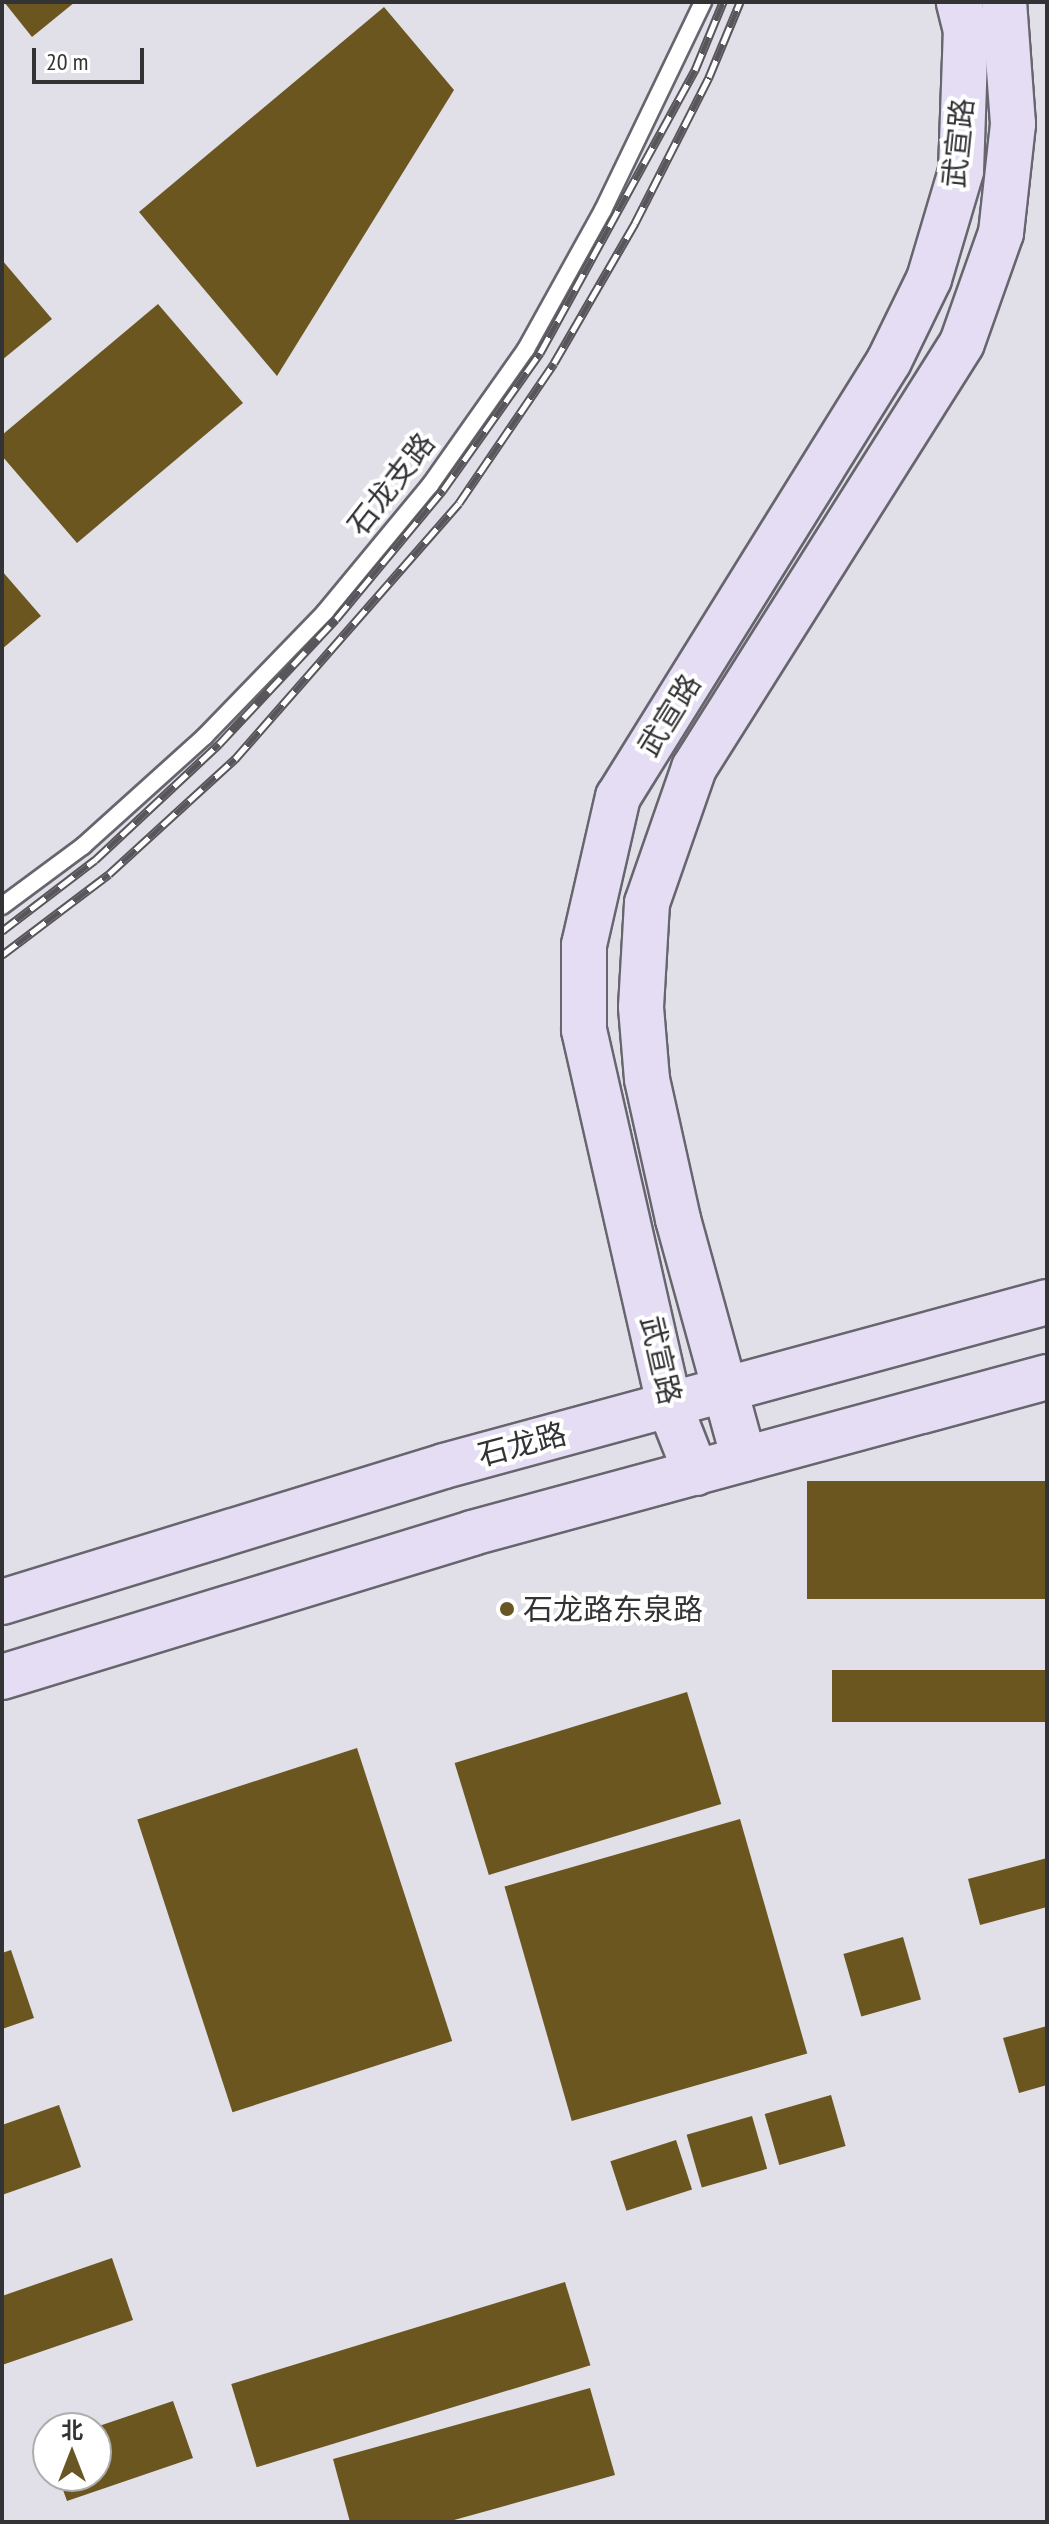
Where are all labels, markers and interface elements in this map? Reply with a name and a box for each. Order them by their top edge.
scale bar [36,32,148,82]
text: 20 m [46,46,88,77]
street label: 武宣路 [935,96,981,190]
street label: 石龙支路 [340,426,442,542]
street label: 武宣路 [630,667,708,763]
street label: 武宣路 [633,1312,689,1408]
street label: 石龙路 [474,1415,570,1473]
place label: 石龙路东泉路 [523,1591,703,1627]
marker: 石龙路东泉路 [498,1600,516,1618]
north arrow [32,2412,112,2492]
text: 北 [61,2416,83,2444]

